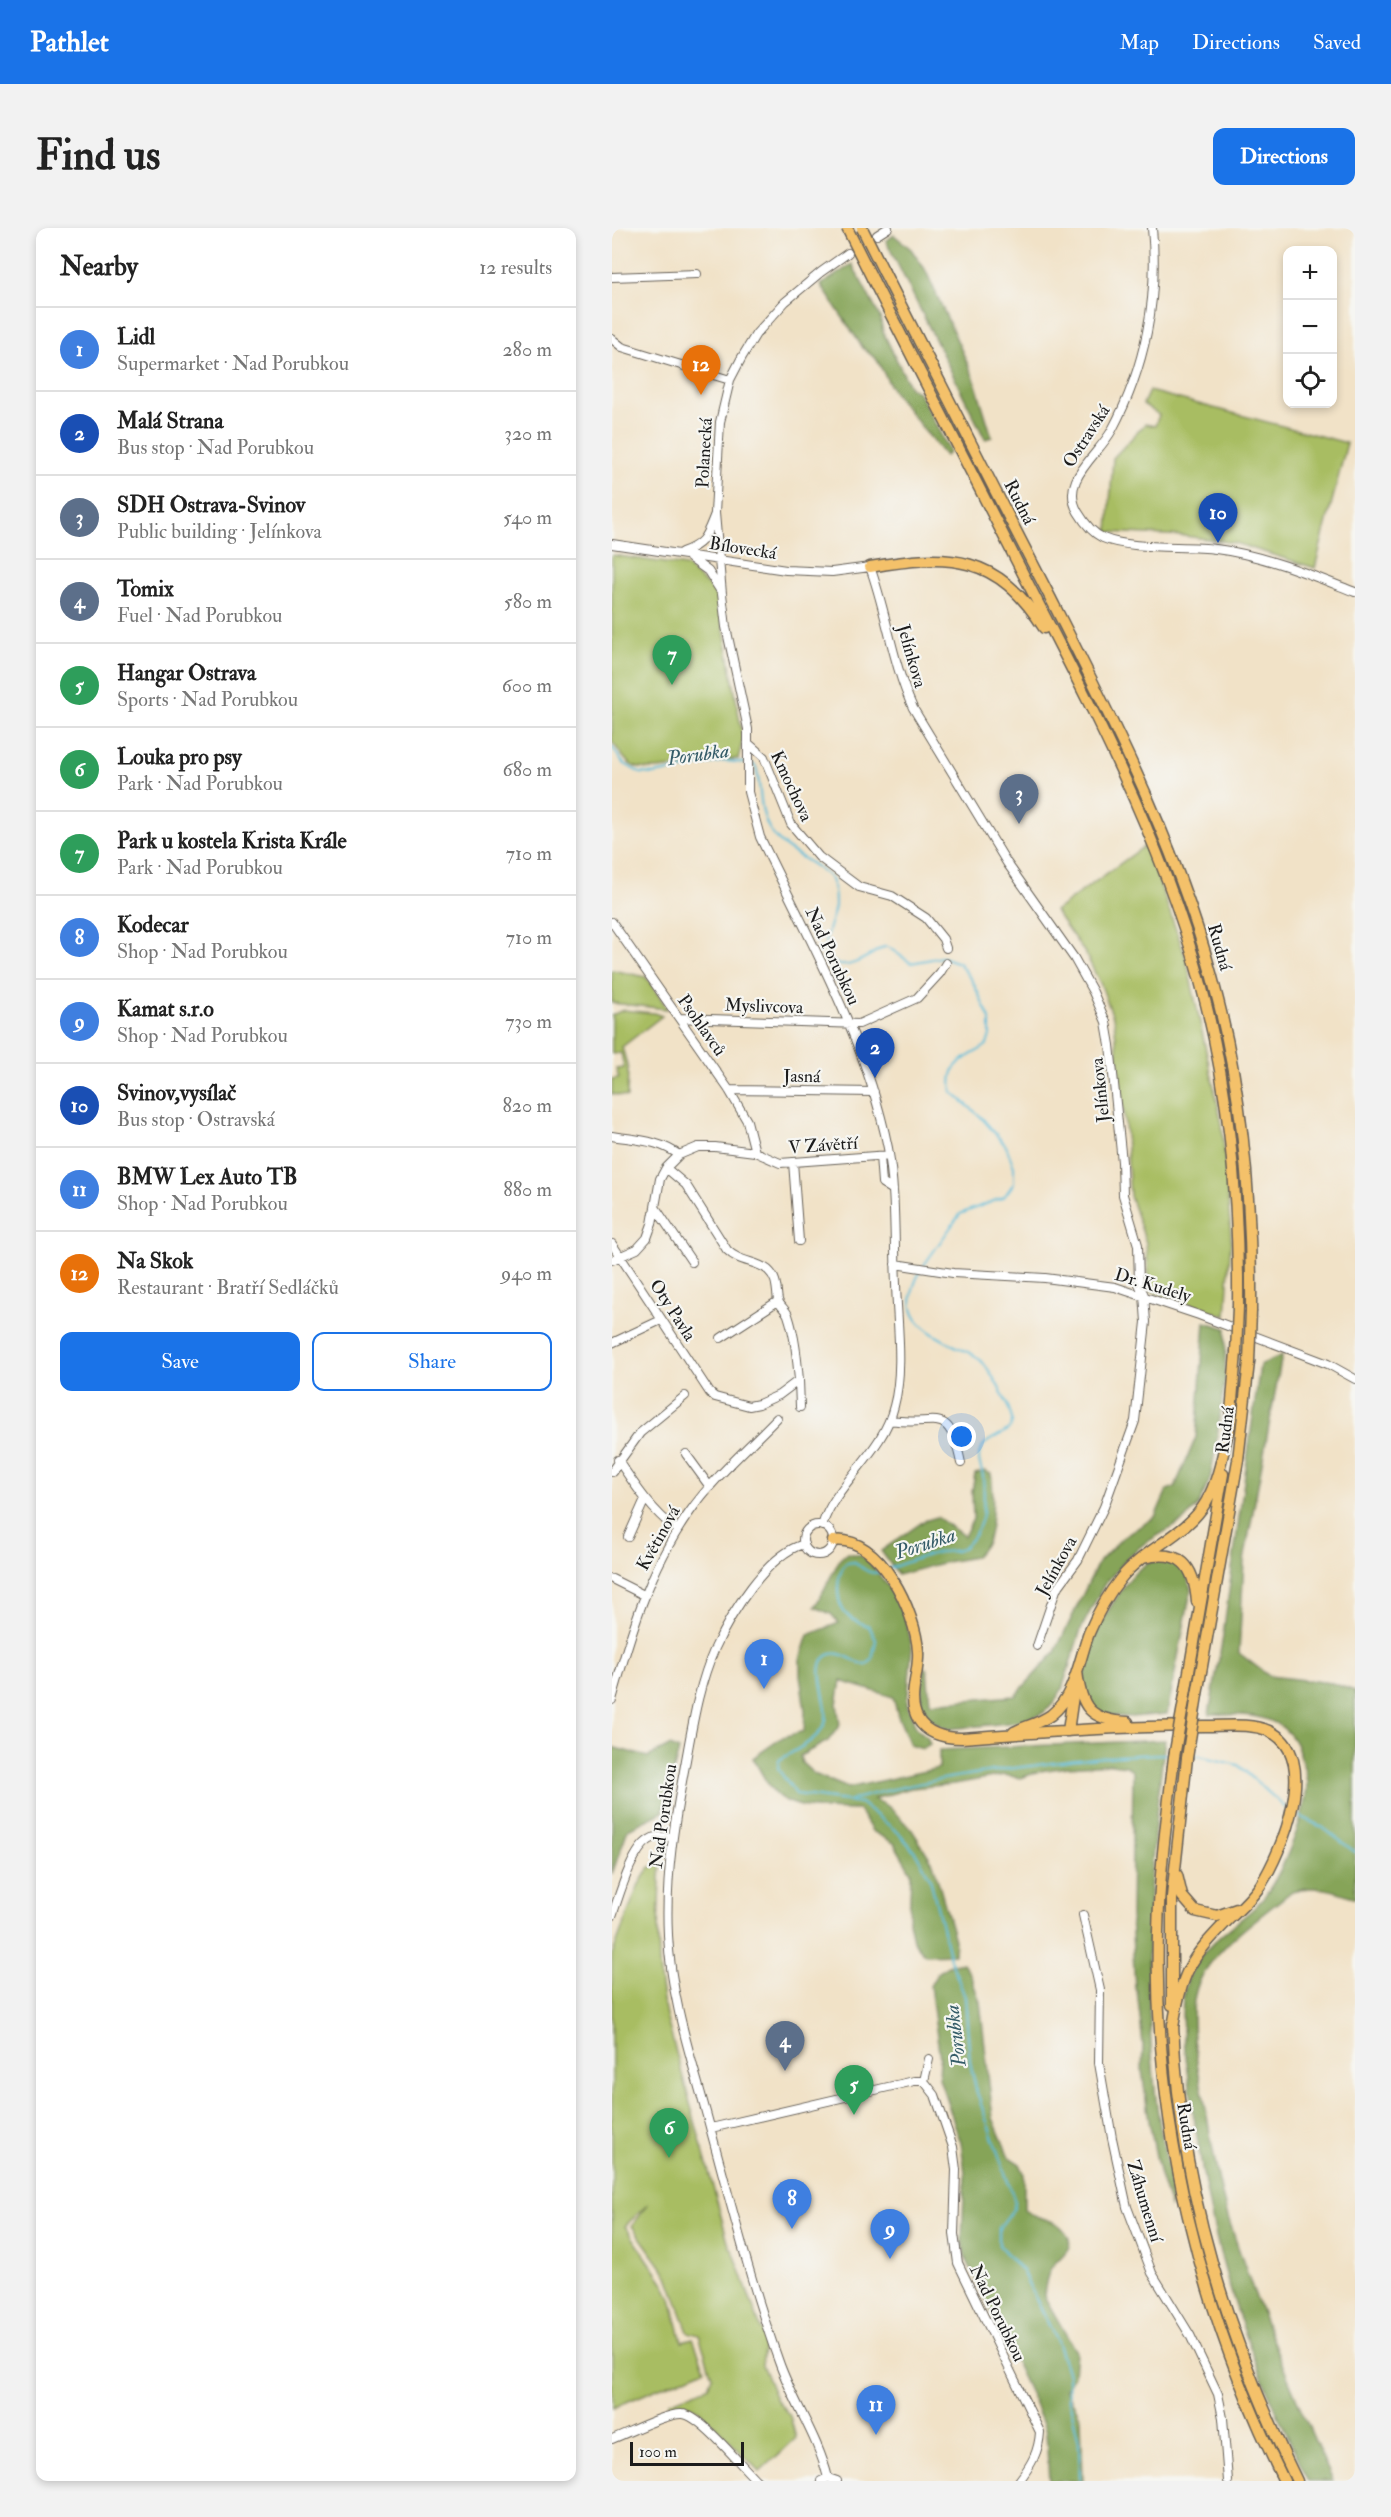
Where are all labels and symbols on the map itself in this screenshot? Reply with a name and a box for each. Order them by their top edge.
pin: 12 [682,346,721,395]
street label: Ostravská [1058,400,1116,472]
street label: Polanecká [691,417,718,489]
street label: Rudná [999,476,1041,529]
pin: 10 [1198,494,1238,543]
street label: Bílovecká [708,532,779,565]
street label: Jelínkova [891,621,932,691]
pin: 7 [652,636,692,685]
water label: Porubka [664,738,731,771]
street label: Kmochova [765,747,818,826]
pin: 3 [1000,774,1038,824]
street label: Nad Porubkou [800,904,865,1009]
street label: Rudná [1202,921,1237,974]
street label: Psohlavců [672,990,731,1061]
street label: Myslivcova [724,994,804,1019]
pin: 2 [856,1028,894,1078]
street label: Jelínkova [1086,1056,1115,1125]
street label: Jasná [782,1065,821,1088]
street label: V Závětří [788,1132,860,1159]
street label: Dr. Kudely [1112,1263,1195,1308]
street label: Oty Pavla [644,1275,701,1346]
street label: Rudná [1211,1404,1240,1455]
your location [947,1422,976,1451]
street label: Květinová [631,1501,686,1575]
water label: Porubka [891,1522,959,1565]
street label: Jelínkova [1030,1532,1083,1601]
pin: 1 [744,1640,784,1689]
street label: Nad Porubkou [645,1762,682,1870]
water label: Porubka [939,2003,972,2069]
pin: 4 [766,2022,804,2071]
pin: 5 [834,2066,874,2115]
street label: Rudná [1171,2101,1202,2152]
pin: 6 [650,2108,688,2158]
street label: Záhumenní [1121,2157,1168,2246]
pin: 8 [772,2180,812,2229]
pin: 9 [870,2210,910,2259]
street label: Nad Porubkou [964,2261,1031,2366]
pin: 11 [856,2386,896,2435]
scale bar [630,2439,744,2466]

